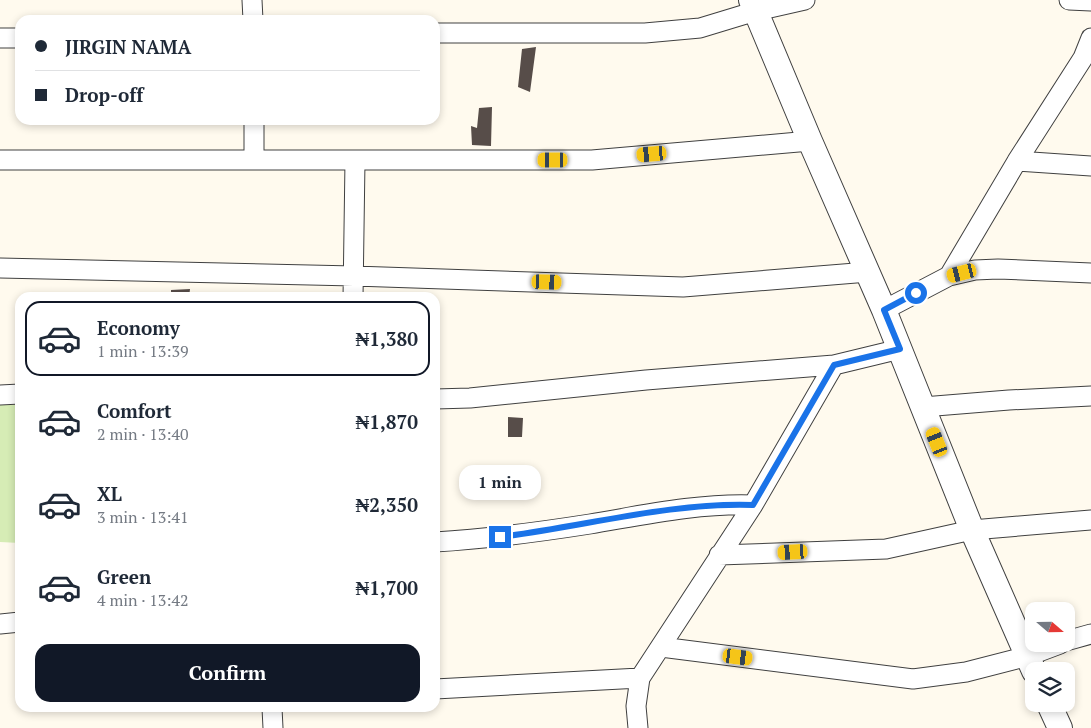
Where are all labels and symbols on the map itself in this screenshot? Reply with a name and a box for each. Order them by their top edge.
car [636,145,667,163]
car [538,153,568,168]
car [945,262,978,284]
car [531,274,562,290]
route start [905,282,927,304]
car [924,425,949,459]
callout: 1 min [459,464,541,500]
route end [489,526,511,548]
car [777,544,808,560]
north arrow [1025,602,1075,652]
car [722,648,753,666]

